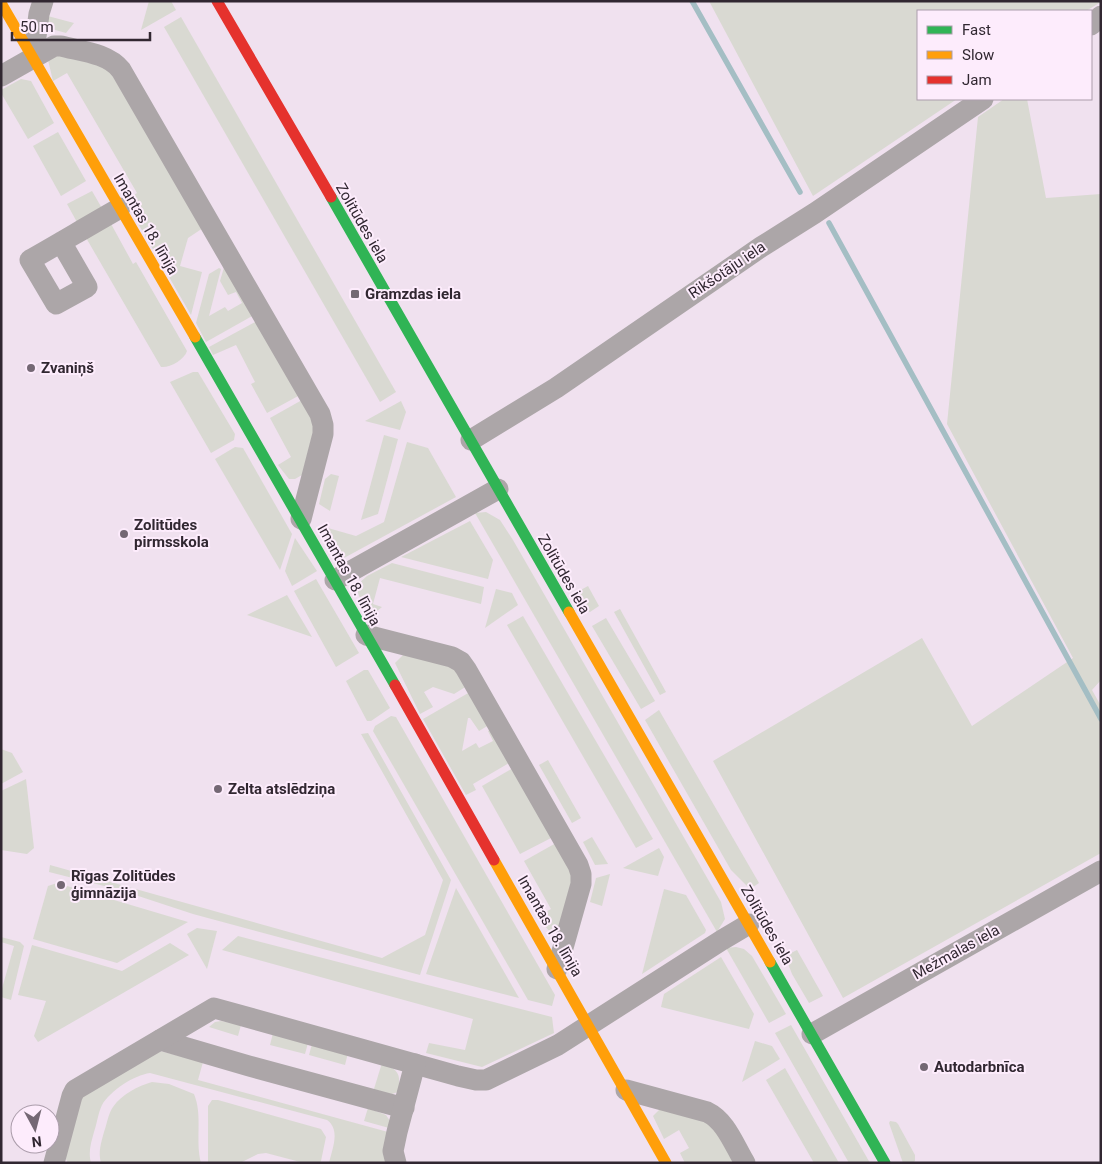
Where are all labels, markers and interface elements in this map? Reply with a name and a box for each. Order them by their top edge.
scale bar [12,10,150,42]
legend [917,10,1092,100]
text: 50 m [20,18,54,36]
text: Fast [962,21,991,39]
text: Slow [962,46,994,64]
text: Jam [962,71,992,89]
street label: Imantas 18. līnija [110,170,182,278]
street label: Zolitūdes iela [332,180,392,266]
street label: Rikšotāju iela [685,238,769,302]
place label: Gramzdas iela [365,285,461,303]
marker: Gramzdas iela [349,288,361,300]
place label: Zvaniņš [41,359,94,377]
marker: Zvaniņš [25,362,37,374]
place label: Zolitūdes pirmsskola [134,516,209,551]
street label: Imantas 18. līnija [314,521,384,629]
marker: Zolitūdes pirmsskola [118,528,130,540]
street label: Zolitūdes iela [534,531,594,617]
place label: Zelta atslēdziņa [228,780,335,798]
marker: Zelta atslēdziņa [212,783,224,795]
place label: Rīgas Zolitūdes ģimnāzija [71,867,176,902]
street label: Imantas 18. līnija [514,872,586,980]
marker: Rīgas Zolitūdes ģimnāzija [55,879,67,891]
street label: Zolitūdes iela [737,882,797,968]
street label: Mežmalas iela [909,921,1003,983]
place label: Autodarbnīca [934,1058,1025,1076]
marker: Autodarbnīca [918,1061,930,1073]
north arrow [10,1104,60,1154]
text: N [31,1133,42,1150]

